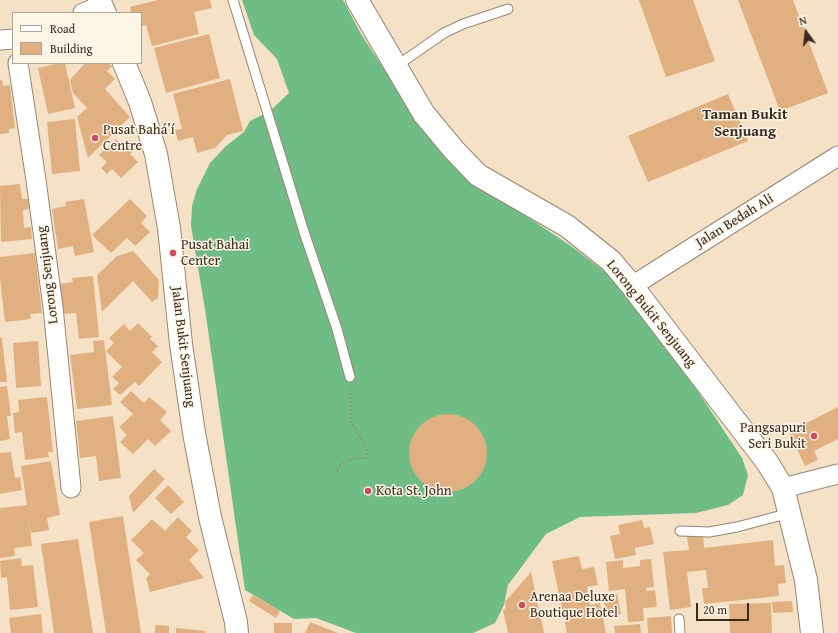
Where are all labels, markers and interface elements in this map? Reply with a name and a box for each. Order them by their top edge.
legend [12,12,142,64]
north arrow [786,12,826,52]
text: N [797,12,809,29]
text: Road [50,20,75,37]
text: Building [50,40,93,57]
district label: Taman Bukit Senjuang [702,106,788,141]
place label: Pusat Bahá’í Centre [103,122,175,154]
marker: Pusat Bahá’í Centre [90,133,100,143]
street label: Jalan Bedah Ali [693,190,777,252]
street label: Lorong Senjuang [34,225,62,325]
place label: Pusat Bahai Center [181,237,249,270]
marker: Pusat Bahai Center [168,248,178,258]
street label: Lorong Bukit Senjuang [603,257,699,371]
street label: Jalan Bukit Senjuang [167,286,199,408]
place label: Pangsapuri Seri Bukit [740,420,806,452]
marker: Pangsapuri Seri Bukit [809,431,819,441]
place label: Kota St. John [376,483,452,499]
marker: Kota St. John [363,486,373,496]
place label: Arenaa Deluxe Boutique Hotel [530,589,618,622]
scale bar [698,595,751,621]
marker: Arenaa Deluxe Boutique Hotel [517,600,527,610]
text: 20 m [703,601,727,618]

